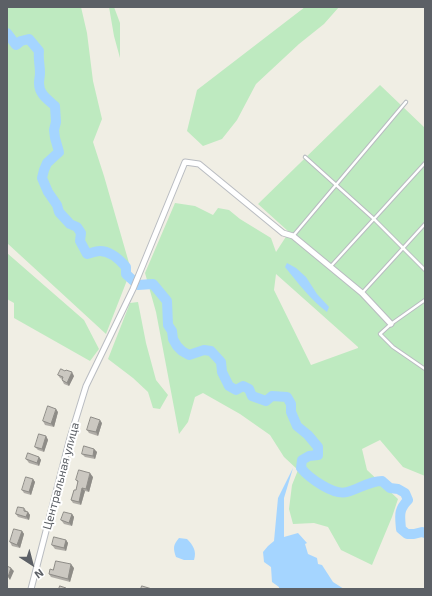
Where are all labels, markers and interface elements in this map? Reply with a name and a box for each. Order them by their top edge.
street label: Центральная улица [40,421,82,531]
north arrow [12,544,52,584]
text: N [32,567,46,582]

